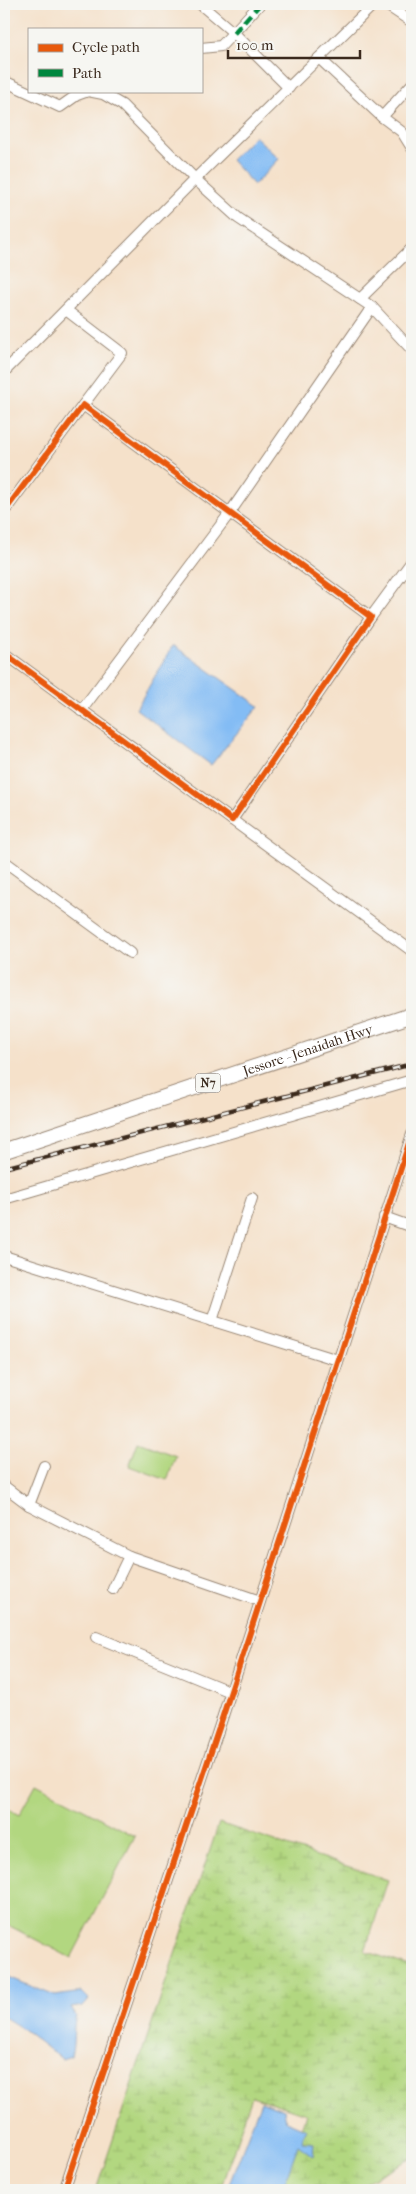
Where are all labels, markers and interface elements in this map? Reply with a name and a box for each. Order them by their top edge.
legend [28,28,202,92]
scale bar [228,28,361,60]
text: 100 m [236,36,274,54]
text: Cycle path [72,38,140,56]
text: Path [72,64,102,82]
street label: Jessore - Jenaidah Hwy [239,1020,375,1080]
road number: N7 [196,1074,220,1092]

